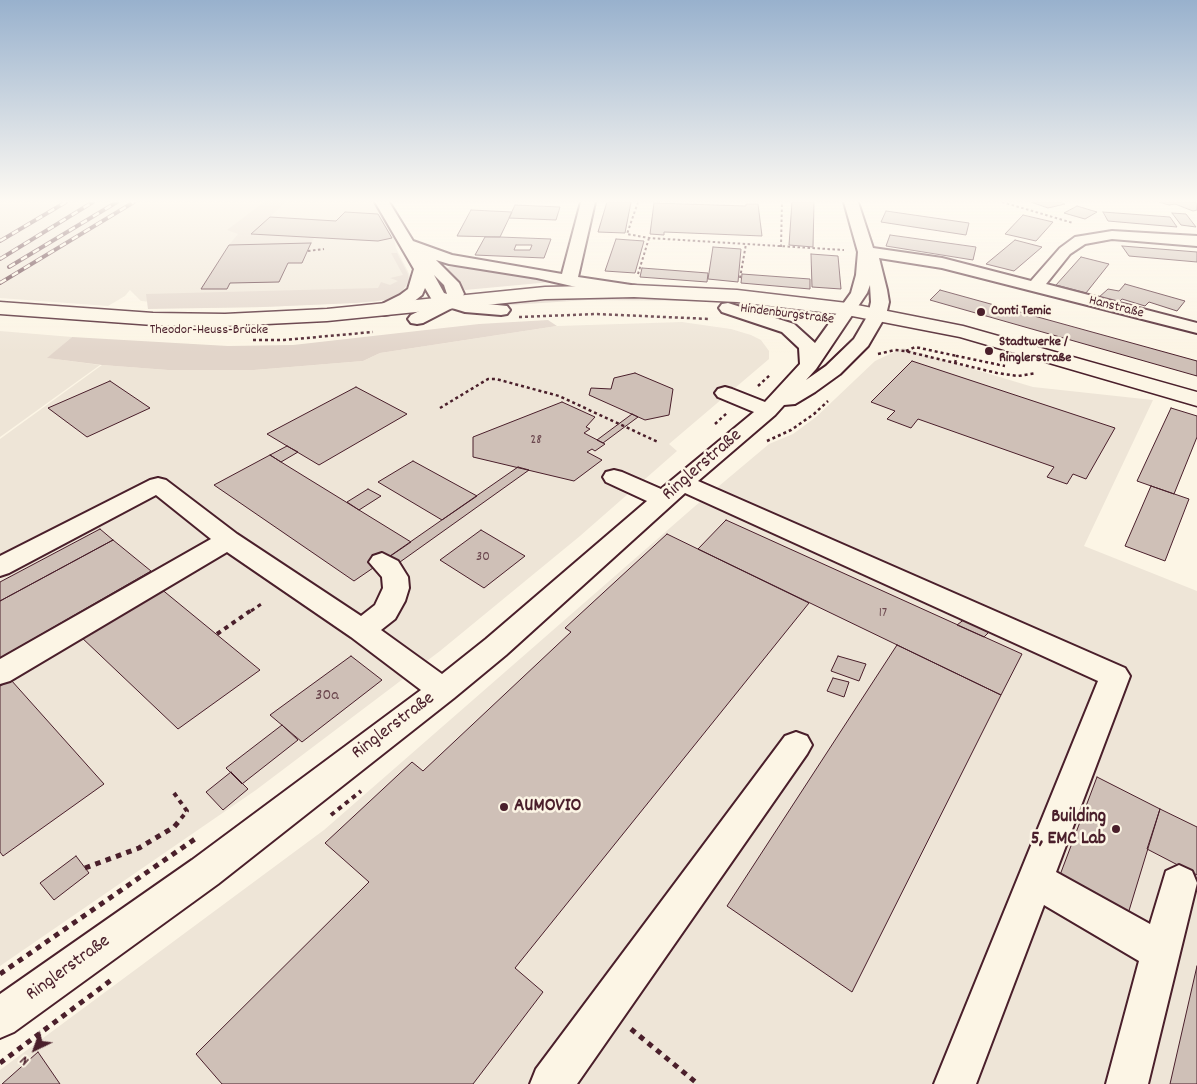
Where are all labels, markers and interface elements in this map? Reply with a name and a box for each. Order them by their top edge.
street label: Hanstraße [1087,293,1145,323]
street label: Hindenburgstraße [739,301,835,329]
place label: Conti Temic [991,304,1051,320]
marker: Conti Temic [975,306,987,318]
street label: Theodor-Heuss-Brücke [150,323,268,339]
place label: Stadtwerke / Ringlerstraße [999,335,1071,368]
marker: Stadtwerke / Ringlerstraße [983,345,995,357]
street label: Ringlerstraße [658,425,748,507]
house number: 28 [530,433,542,449]
house number: 30 [476,550,490,566]
house number: 17 [879,606,887,622]
house number: 30a [315,687,339,707]
street label: Ringlerstraße [348,688,440,766]
place label: AUMOVIO [514,796,582,818]
marker: AUMOVIO [498,801,510,813]
place label: Building 5, EMC Lab [1031,807,1106,851]
marker: Building 5, EMC Lab [1110,823,1122,835]
street label: Ringlerstraße [23,931,115,1007]
north arrow [10,1024,60,1074]
text: N [16,1050,34,1070]

